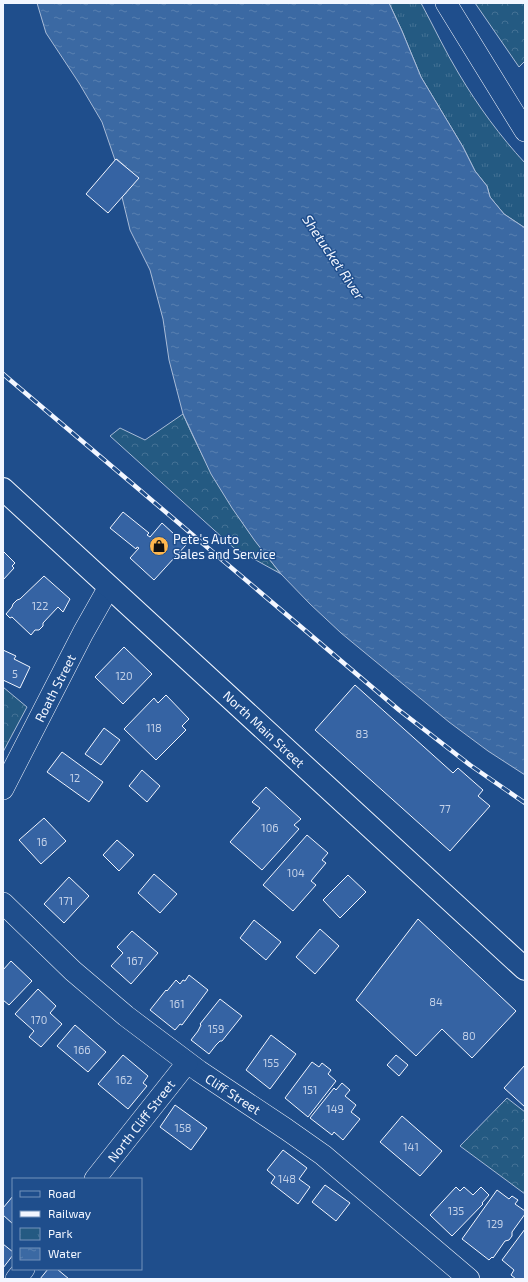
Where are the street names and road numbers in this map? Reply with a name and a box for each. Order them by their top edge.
street label: Roath Street [31,651,79,725]
street label: North Main Street [220,687,308,771]
street label: Cliff Street [202,1070,264,1118]
street label: North Cliff Street [104,1077,178,1165]

